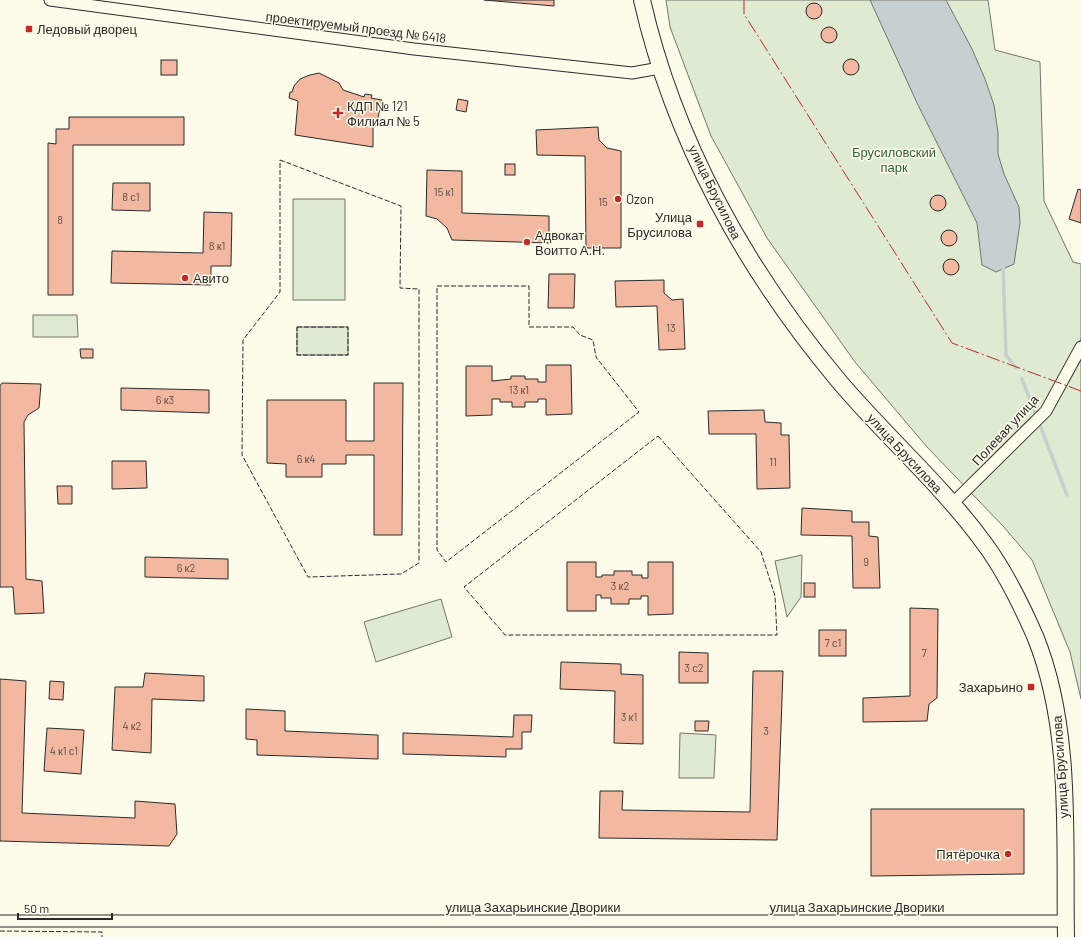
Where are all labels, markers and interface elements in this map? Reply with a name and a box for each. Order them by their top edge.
street label: проектируемый проезд № 6418 [265,8,447,46]
place label: Ледовый дворец [37,21,137,37]
marker: Ледовый дворец [24,24,34,34]
place label: КДП № 121 Филиал № 5 [347,98,420,129]
marker: КДП № 121 Филиал № 5 [332,107,344,119]
street label: улица Брусилова [685,142,745,242]
park label: Брусиловский парк [852,144,936,175]
house number: 15 к1 [434,185,454,198]
house number: 8 с1 [122,190,140,203]
place label: Ozon [626,191,654,207]
marker: Ozon [613,194,623,204]
house number: 15 [598,195,608,208]
place label: Улица Брусилова [627,209,693,240]
house number: 8 [57,213,63,226]
marker: Улица Брусилова [695,219,705,229]
place label: Адвокат Воитто А.Н. [535,227,605,258]
marker: Адвокат Воитто А.Н. [522,237,532,247]
house number: 8 к1 [209,239,225,252]
place label: Авито [193,270,229,286]
marker: Авито [180,273,190,283]
house number: 13 [666,321,676,334]
house number: 13 к1 [509,383,529,396]
street label: Полевая улица [968,391,1042,469]
house number: 6 к3 [156,393,174,406]
street label: улица Брусилова [864,410,947,497]
house number: 6 к4 [297,452,315,465]
house number: 11 [769,455,777,468]
house number: 9 [863,555,869,568]
house number: 6 к2 [177,561,195,574]
house number: 3 к2 [611,579,629,592]
house number: 7 с1 [825,636,841,649]
house number: 7 [921,646,927,659]
house number: 3 с2 [684,661,704,674]
place label: Захарьино [959,679,1023,695]
marker: Захарьино [1026,682,1036,692]
house number: 3 к1 [621,710,637,723]
street label: улица Брусилова [1048,714,1072,819]
house number: 4 к2 [123,719,142,732]
house number: 3 [763,724,769,737]
house number: 4 к1 с1 [50,744,78,757]
place label: Пятёрочка [936,846,1001,862]
marker: Пятёрочка [1003,849,1013,859]
scale bar [18,895,112,921]
street label: улица Захарьинские Дворики [446,899,620,915]
street label: улица Захарьинские Дворики [770,899,944,915]
text: 50 m [24,901,49,915]

